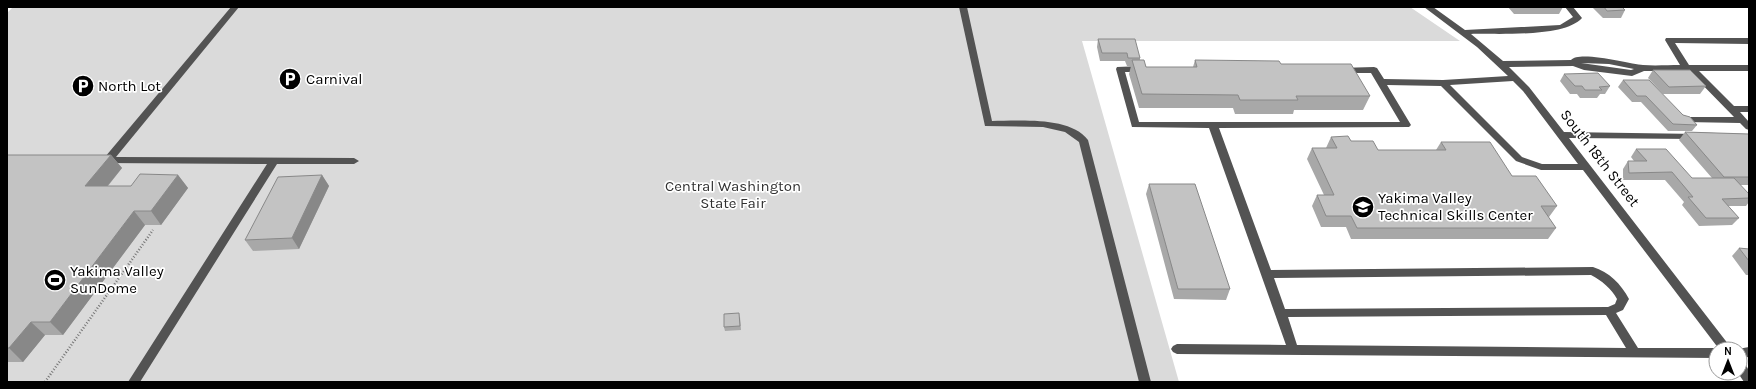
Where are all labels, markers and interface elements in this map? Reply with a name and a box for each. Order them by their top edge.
parking icon: Carnival [277,66,303,92]
place label: Carnival [306,70,362,88]
parking icon: North Lot [70,73,96,99]
place label: North Lot [98,77,161,95]
street label: South 18th Street [1557,106,1644,210]
park label: Central Washington State Fair [665,177,801,212]
place label: Yakima Valley Technical Skills Center [1378,189,1533,224]
school or university icon: Yakima Valley Technical Skills Center [1350,194,1376,220]
place label: Yakima Valley SunDome [70,262,164,297]
sports icon: Yakima Valley SunDome [42,267,68,293]
north arrow [1708,341,1748,381]
text: N [1724,345,1732,358]

